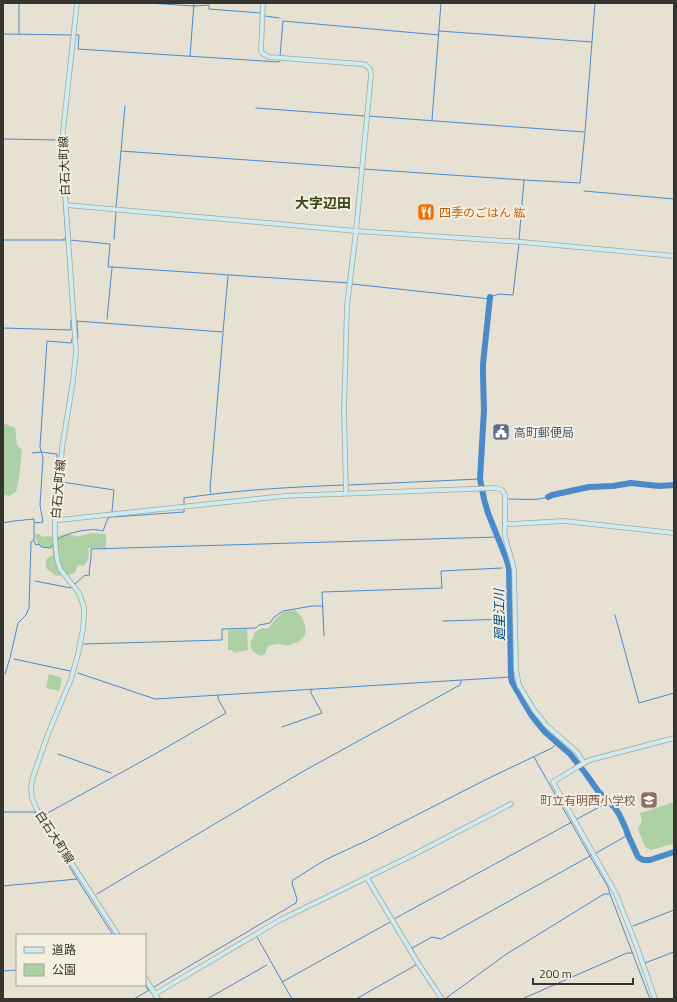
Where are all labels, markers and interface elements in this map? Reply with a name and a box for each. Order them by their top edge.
street label: 白石大町線 [53,136,75,196]
district label: 大字辺田 [295,192,351,213]
restaurant icon: 四季のごはん 紘 [416,202,436,222]
place label: 四季のごはん 紘 [439,203,526,222]
public building icon: 高町郵便局 [491,422,511,442]
place label: 高町郵便局 [514,423,574,442]
street label: 白石大町線 [46,458,70,520]
water label: 廻里江川 [489,587,509,641]
school or university icon: 町立有明西小学校 [639,790,659,810]
place label: 町立有明西小学校 [540,791,636,810]
street label: 白石大町線 [31,807,79,867]
legend [16,934,146,986]
text: 道路 [52,940,76,959]
text: 公園 [52,960,76,979]
scale bar [533,960,633,986]
text: 200 m [539,964,572,983]

